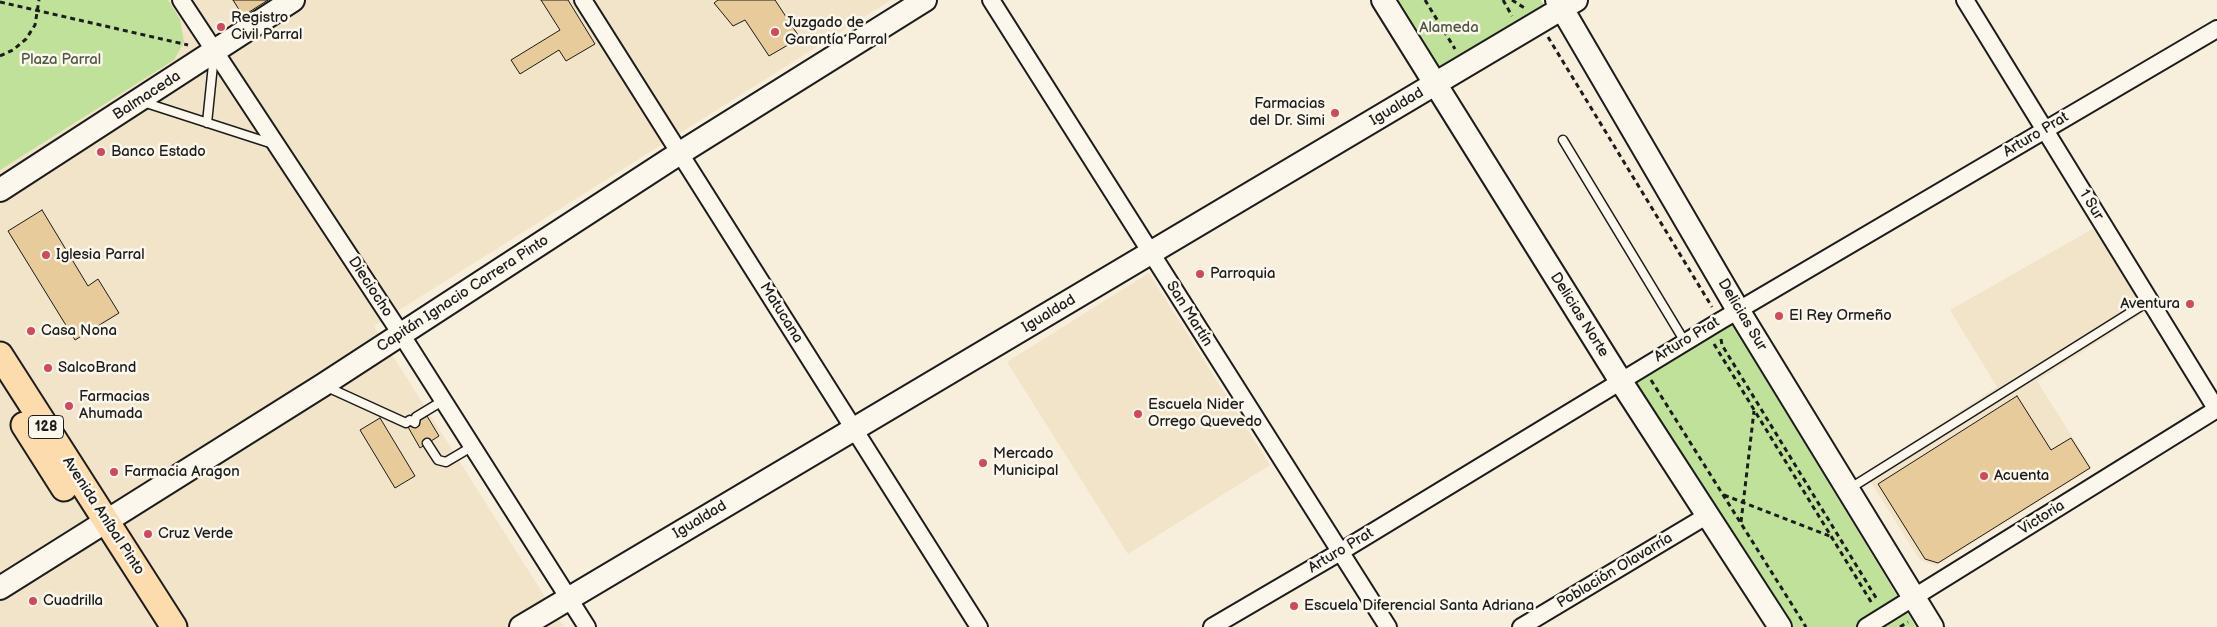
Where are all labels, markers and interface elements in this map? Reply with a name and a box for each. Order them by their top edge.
place label: Registro Civil Parral [231,9,302,44]
place label: Juzgado de Garantía Parral [785,14,887,49]
park label: Alameda [1419,19,1479,37]
marker: Registro Civil Parral [215,21,227,33]
marker: Juzgado de Garantía Parral [769,26,781,38]
park label: Plaza Parral [21,51,101,69]
street label: Balmaceda [110,67,184,125]
street label: Igualdad [1367,84,1427,130]
place label: Farmacias del Dr. Simi [1249,95,1325,130]
marker: Farmacias del Dr. Simi [1329,107,1341,119]
street label: Arturo Prat [2000,108,2072,162]
place label: Banco Estado [111,143,206,161]
marker: Banco Estado [95,146,107,158]
street label: 1 Sur [2075,186,2107,224]
street label: Capitán Ignacio Carrera Pinto [374,232,552,356]
place label: Iglesia Parral [56,246,145,264]
marker: Iglesia Parral [40,249,52,261]
street label: Dieciocho [344,254,396,320]
place label: Parroquia [1210,265,1275,283]
marker: Parroquia [1194,268,1206,280]
street label: Delicias Norte [1546,269,1612,361]
street label: Delicias Sur [1713,276,1771,354]
street label: San Martín [1162,278,1216,350]
street label: Matucana [755,280,807,346]
street label: Igualdad [1019,291,1079,337]
place label: Aventura [2120,295,2180,313]
marker: Aventura [2184,298,2196,310]
place label: El Rey Ormeño [1789,307,1892,325]
marker: El Rey Ormeño [1773,310,1785,322]
street label: Arturo Prat [1651,313,1723,367]
place label: Casa Nona [41,322,117,340]
marker: Casa Nona [25,325,37,337]
place label: SalcoBrand [58,359,136,377]
marker: SalcoBrand [42,362,54,374]
place label: Farmacias Ahumada [79,388,150,423]
place label: Escuela Nider Orrego Quevedo [1148,396,1262,431]
marker: Farmacias Ahumada [63,400,75,412]
marker: Escuela Nider Orrego Quevedo [1132,408,1144,420]
road number: 128 [28,416,64,438]
place label: Mercado Municipal [993,445,1058,480]
street label: Avenida Aníbal Pinto [58,453,148,579]
marker: Mercado Municipal [977,457,989,469]
place label: Farmacia Aragon [124,463,240,481]
marker: Farmacia Aragon [108,466,120,478]
place label: Acuenta [1994,467,2049,485]
marker: Acuenta [1978,470,1990,482]
street label: Igualdad [670,497,730,543]
street label: Victoria [2016,497,2068,539]
street label: Arturo Prat [1305,524,1377,578]
place label: Cruz Verde [158,525,233,543]
marker: Cruz Verde [142,528,154,540]
street label: Población Olavarría [1554,529,1676,613]
place label: Cuadrilla [43,592,103,610]
marker: Cuadrilla [27,595,39,607]
place label: Escuela Diferencial Santa Adriana [1304,597,1534,615]
marker: Escuela Diferencial Santa Adriana [1288,600,1300,612]

